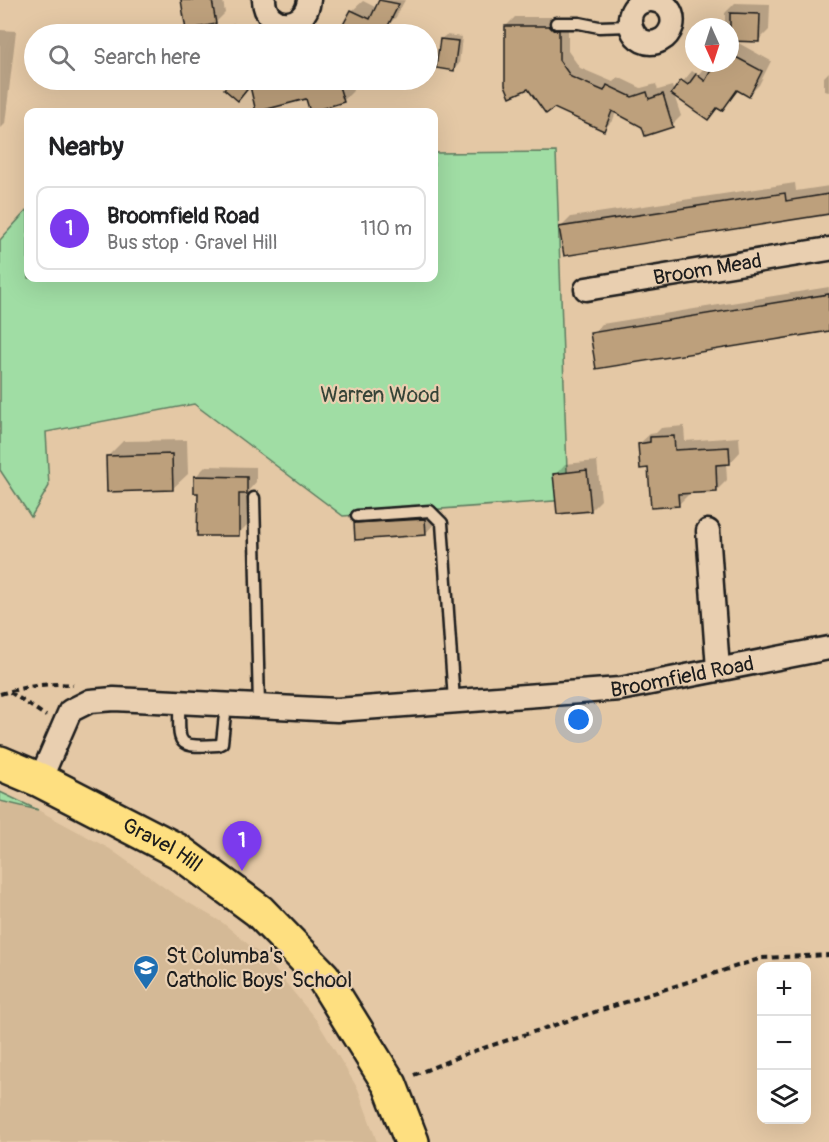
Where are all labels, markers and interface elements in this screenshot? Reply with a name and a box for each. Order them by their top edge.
north arrow [685,18,739,72]
search box [24,24,438,90]
icon: search [45,41,78,74]
text: Search here [93,43,200,71]
text: Nearby [48,131,124,163]
text: Broomfield Road [107,202,259,230]
text: 1 [66,216,73,241]
text: 110 m [361,216,412,241]
text: Bus stop · Gravel Hill [107,230,278,255]
street label: Broom Mead [651,247,764,292]
park label: Warren Wood [320,382,440,409]
street label: Broomfield Road [610,650,756,704]
your location [564,705,593,734]
street label: Gravel Hill [118,812,208,878]
pin: 1 [222,822,262,871]
place label: St Columba's Catholic Boys' School [166,943,352,994]
school or university icon: St Columba's Catholic Boys' School [131,953,161,991]
map controls [757,962,811,1124]
button: + [757,962,811,1016]
button: − [757,1016,811,1070]
button: layers [757,1070,811,1124]

